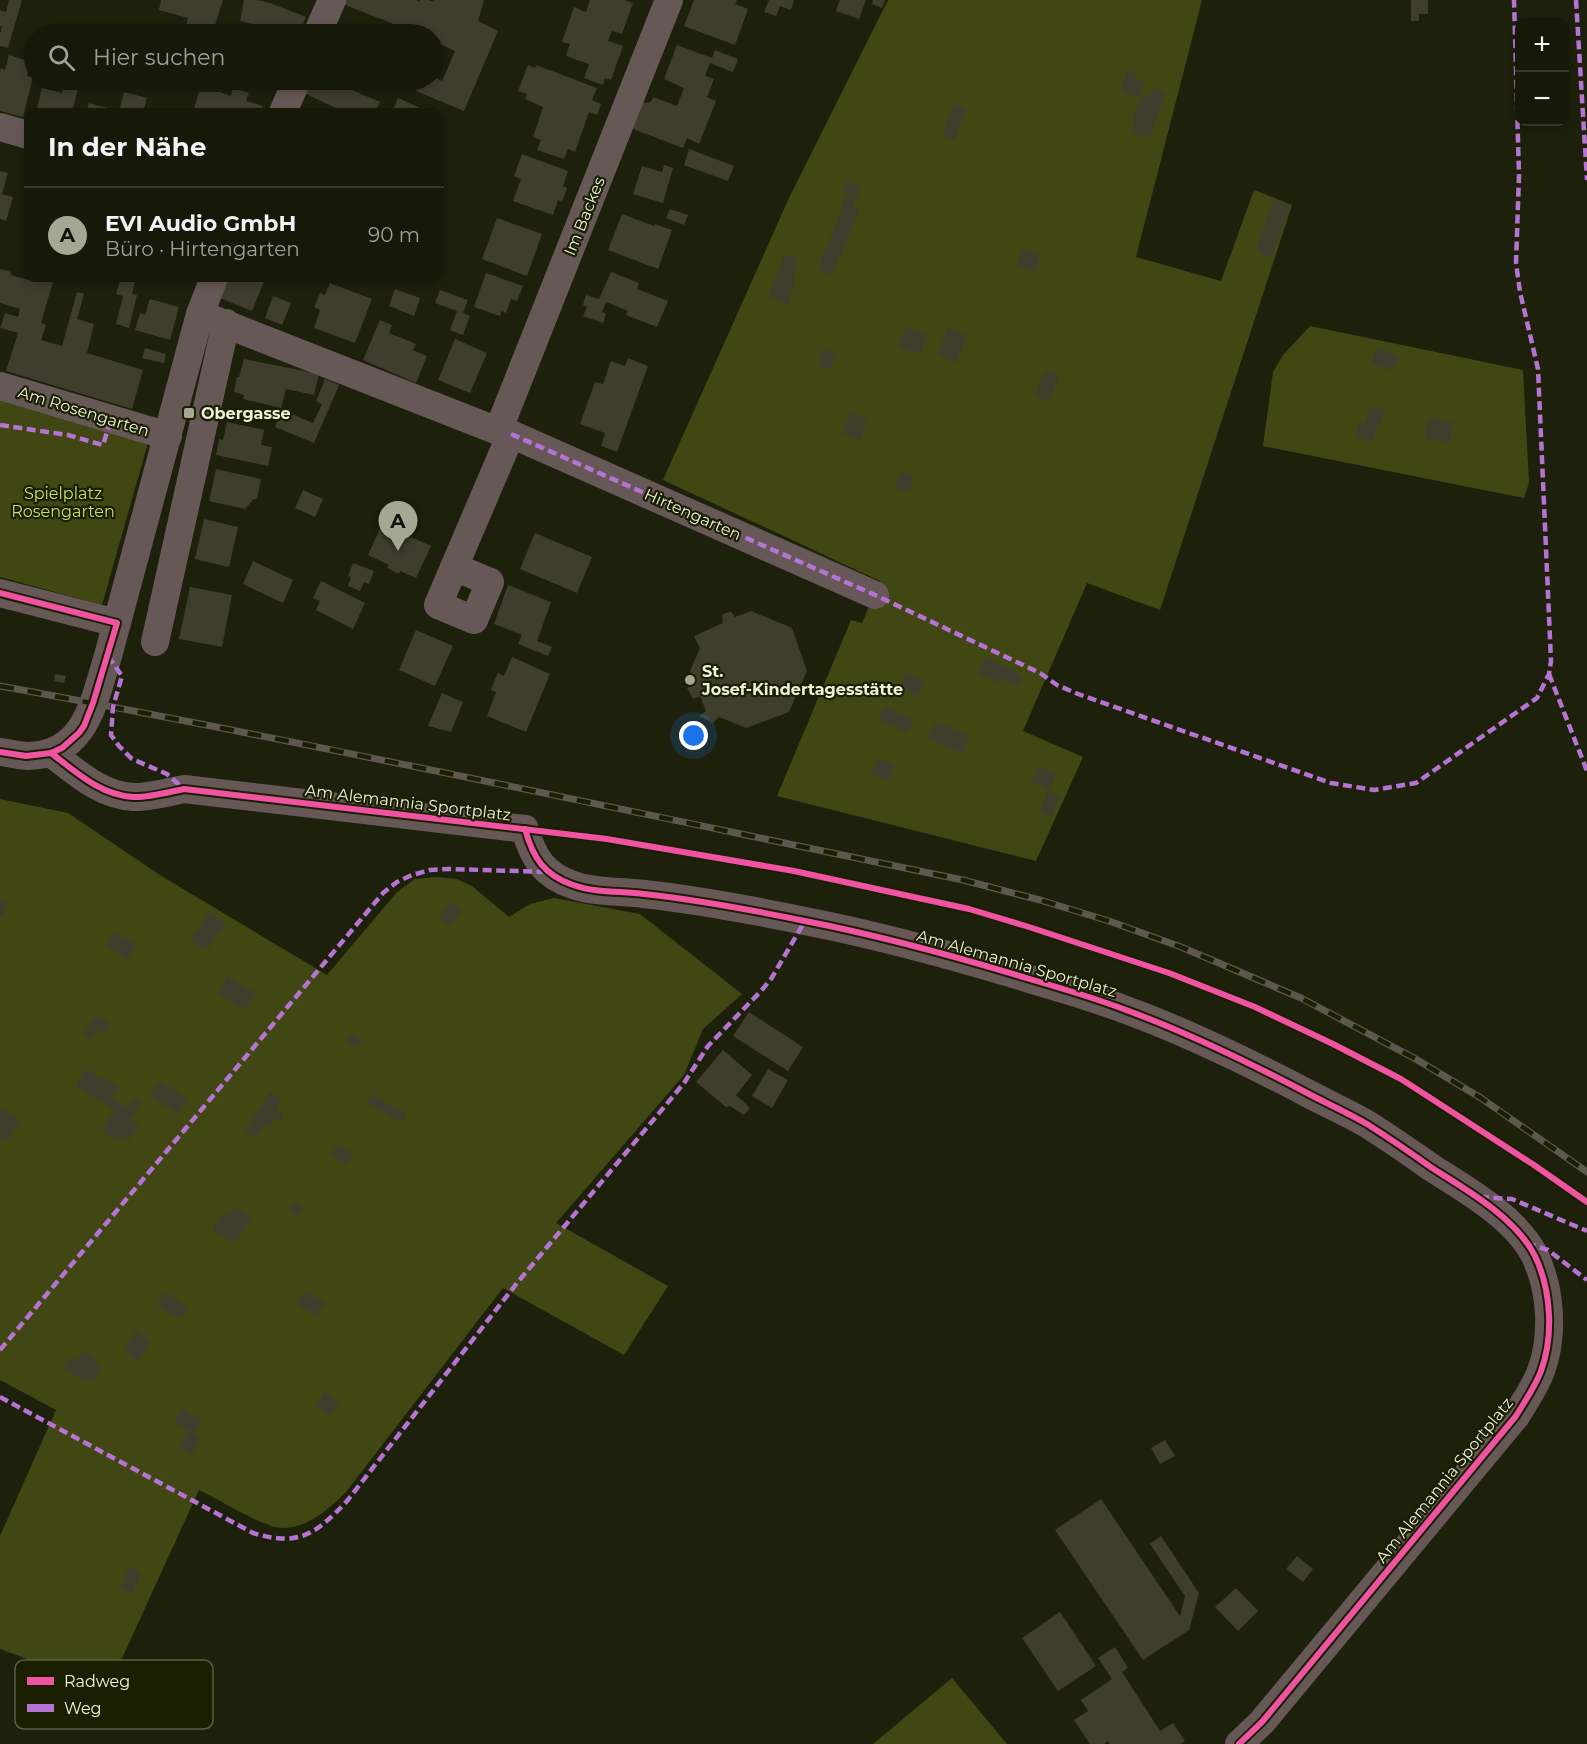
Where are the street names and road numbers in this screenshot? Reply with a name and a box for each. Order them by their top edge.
street label: Im Backes [560,174,609,258]
street label: Am Rosengarten [16,382,152,440]
street label: Hirtengarten [641,485,744,544]
street label: Am Alemannia Sportplatz [304,780,512,825]
street label: Am Alemannia Sportplatz [915,926,1119,1001]
street label: Am Alemannia Sportplatz [1372,1394,1517,1567]

